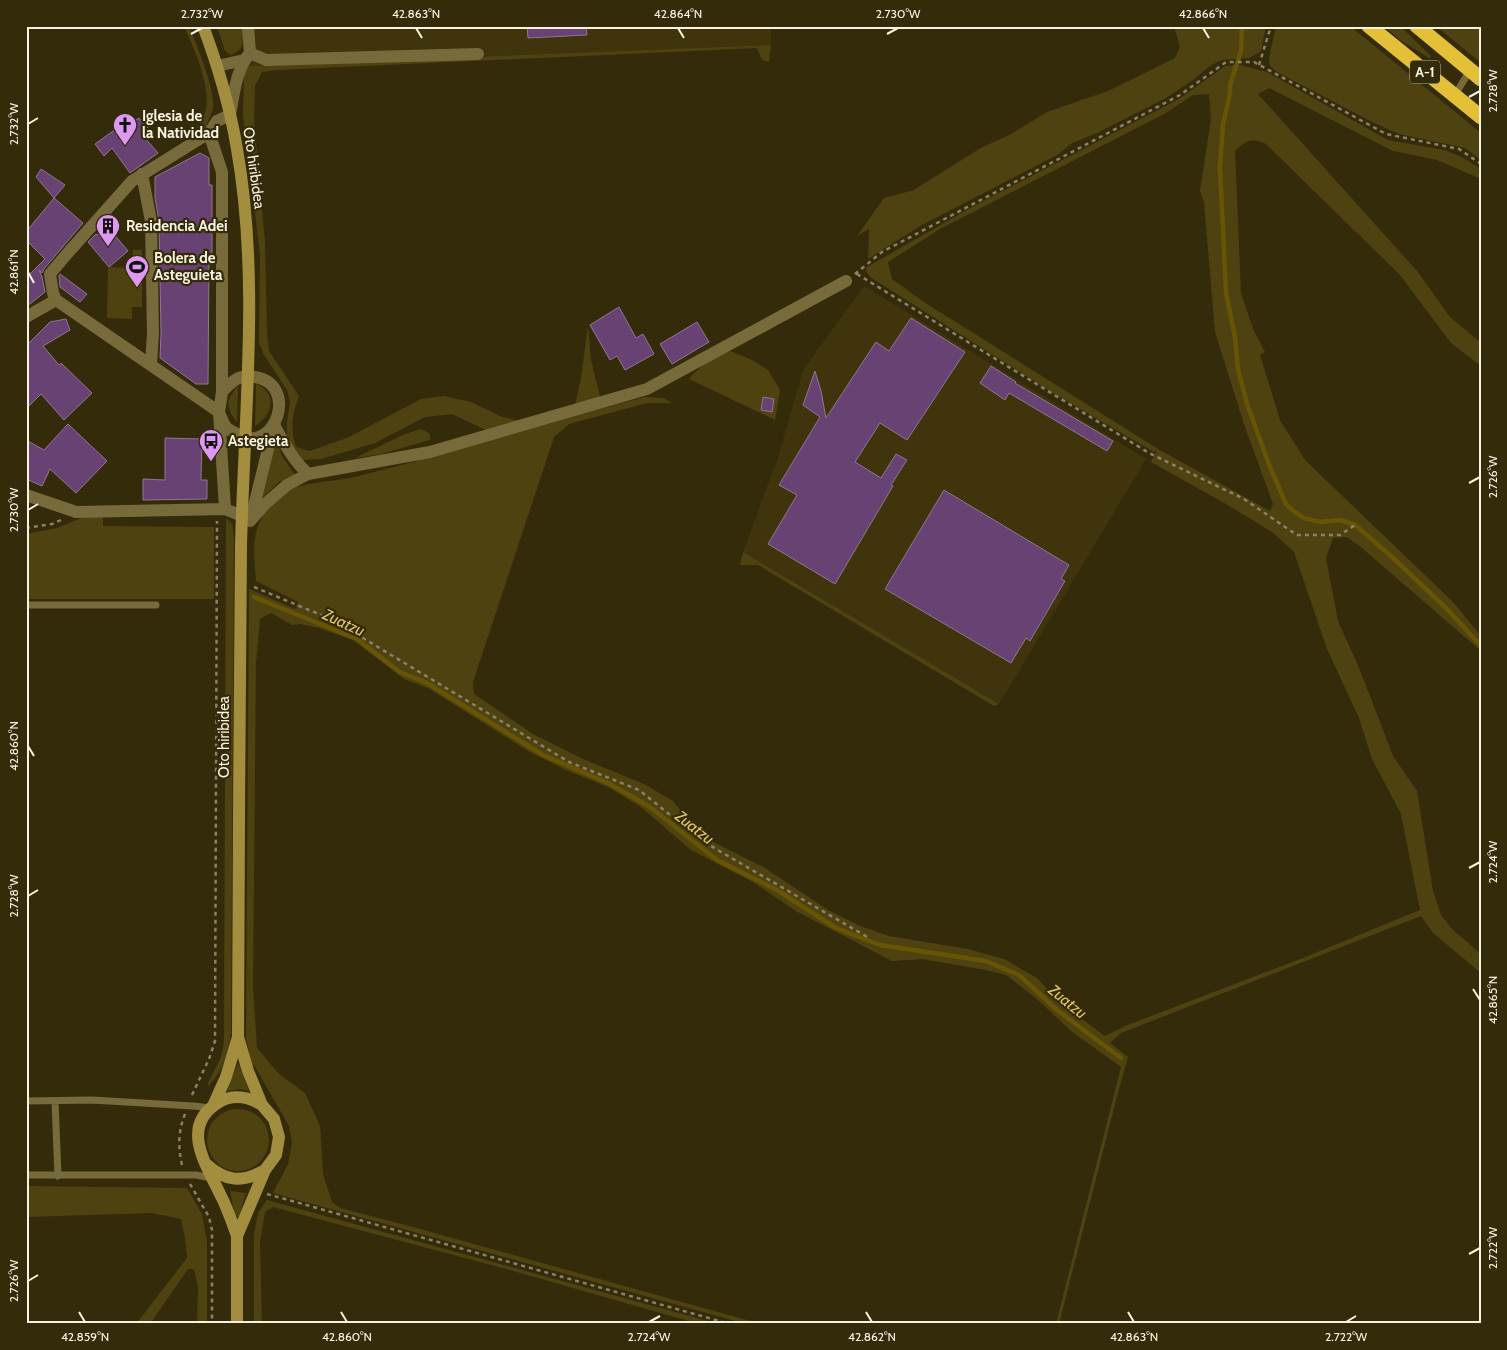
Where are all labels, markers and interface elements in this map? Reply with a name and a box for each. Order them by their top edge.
text: 2.732°W [181,6,224,21]
text: 42.863°N [392,6,440,21]
text: 42.864°N [654,6,702,21]
text: 2.730°W [876,6,921,21]
text: 42.866°N [1179,6,1227,21]
road number: A-1 [1410,61,1440,84]
text: 2.728°W [1485,69,1500,113]
text: 2.732°W [6,102,21,145]
place label: Iglesia de la Natividad [142,107,219,142]
church icon: Iglesia de la Natividad [112,112,138,146]
street label: Oto hiribidea [239,126,269,211]
building icon: Residencia Adei [95,213,121,247]
place label: Residencia Adei [126,217,228,235]
text: 42.861°N [6,249,21,295]
place label: Bolera de Asteguieta [154,249,223,284]
sports icon: Bolera de Asteguieta [124,254,150,288]
bus stop icon: Astegieta [198,428,224,462]
place label: Astegieta [228,432,289,450]
text: 2.726°W [1485,455,1500,498]
text: 2.730°W [6,487,21,532]
water label: Zuatzu [319,604,368,640]
street label: Oto hiribidea [215,695,233,778]
text: 42.860°N [6,721,21,771]
water label: Zuatzu [671,806,718,848]
text: 2.724°W [1485,840,1500,883]
text: 2.728°W [6,874,21,918]
text: 42.865°N [1485,976,1500,1024]
water label: Zuatzu [1044,980,1091,1023]
text: 2.722°W [1485,1226,1500,1269]
text: 2.726°W [6,1259,21,1302]
text: 42.859°N [61,1329,109,1344]
text: 42.860°N [322,1329,372,1344]
text: 2.724°W [628,1329,671,1344]
text: 42.862°N [848,1329,896,1344]
text: 42.863°N [1110,1329,1158,1344]
text: 2.722°W [1325,1329,1368,1344]

